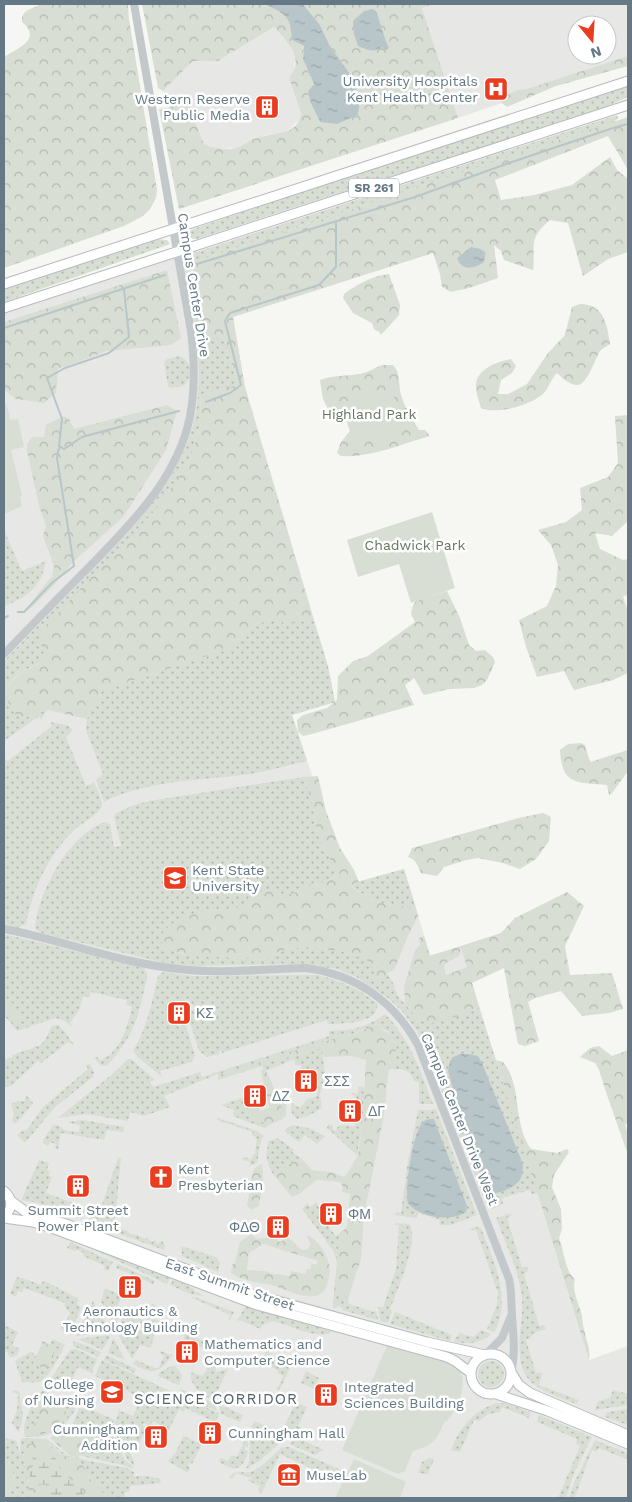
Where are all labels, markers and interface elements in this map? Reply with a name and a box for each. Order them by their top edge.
north arrow [567,15,617,65]
text: N [589,43,603,62]
place label: University Hospitals Kent Health Center [342,73,478,105]
hospital icon: University Hospitals Kent Health Center [483,76,509,102]
place label: Western Reserve Public Media [135,91,250,123]
building icon: Western Reserve Public Media [254,94,280,120]
road number: SR 261 [349,178,399,198]
street label: Campus Center Drive [175,212,213,358]
park label: Highland Park [322,406,416,422]
park label: Chadwick Park [365,537,465,553]
place label: Kent State University [192,862,264,894]
school or university icon: Kent State University [162,865,188,891]
building icon: ΚΣ [166,1000,192,1026]
place label: ΚΣ [196,1005,214,1021]
street label: Campus Center Drive West [418,1031,502,1208]
building icon: ΣΣΣ [293,1068,319,1094]
place label: ΣΣΣ [324,1073,350,1089]
building icon: ΔΖ [242,1083,268,1109]
place label: ΔΖ [272,1088,290,1104]
building icon: ΔΓ [337,1098,363,1124]
place label: ΔΓ [368,1103,385,1119]
place label: Kent Presbyterian [178,1161,263,1193]
church icon: Kent Presbyterian [148,1164,174,1190]
building icon: Summit Street Power Plant [65,1173,91,1199]
building icon: ΦΜ [318,1201,344,1227]
place label: Summit Street Power Plant [28,1202,128,1234]
place label: ΦΜ [348,1206,371,1222]
building icon: ΦΔΘ [265,1214,291,1240]
place label: ΦΔΘ [229,1219,260,1235]
street label: East Summit Street [163,1254,297,1314]
building icon: Aeronautics & Technology Building [117,1274,143,1300]
place label: Aeronautics & Technology Building [63,1303,198,1335]
place label: Mathematics and Computer Science [204,1336,330,1368]
building icon: Mathematics and Computer Science [174,1339,200,1365]
place label: College of Nursing [25,1376,95,1408]
school or university icon: College of Nursing [99,1379,125,1405]
place label: Integrated Sciences Building [344,1379,464,1411]
building icon: Integrated Sciences Building [313,1382,339,1408]
district label: SCIENCE CORRIDOR [134,1390,298,1408]
building icon: Cunningham Hall [197,1420,223,1446]
place label: Cunningham Addition [53,1421,138,1453]
building icon: Cunningham Addition [143,1424,169,1450]
place label: Cunningham Hall [228,1425,346,1441]
museum icon: MuseLab [276,1462,302,1488]
place label: MuseLab [306,1467,367,1483]

